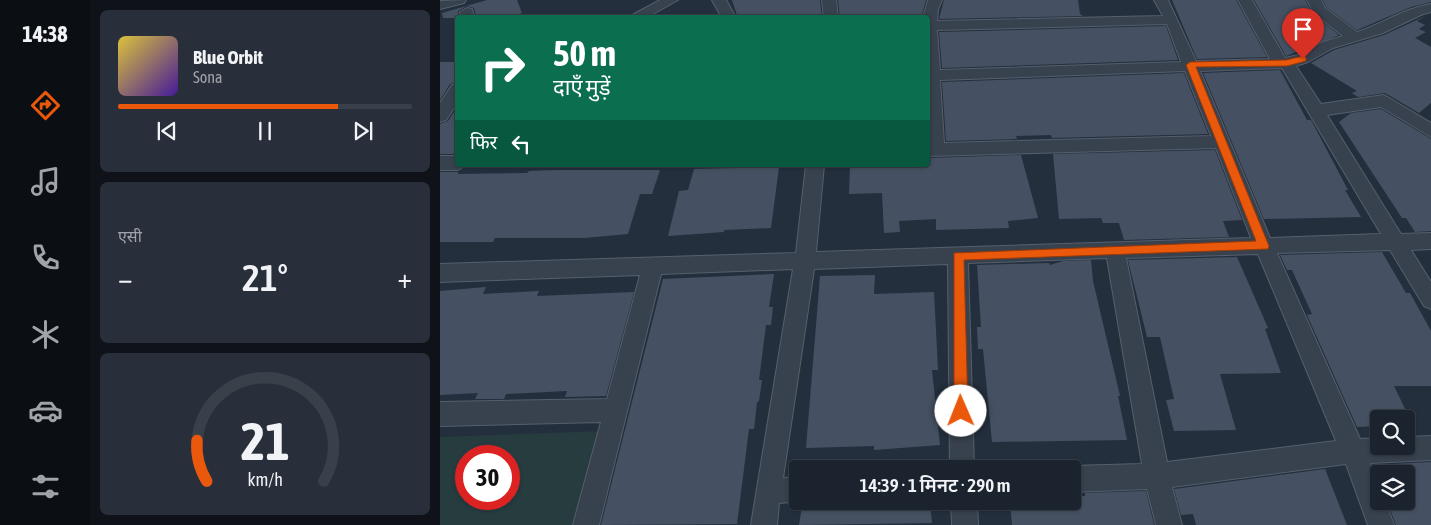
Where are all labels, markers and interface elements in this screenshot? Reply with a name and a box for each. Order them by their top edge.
pin [1282,8,1324,59]
icon: arrive [1289,15,1317,43]
text: 14:38 [22,21,68,47]
text: 50 m [553,33,616,73]
icon: right [470,35,535,100]
text: Blue Orbit [193,46,263,68]
text: Sona [193,68,222,86]
text: दाएँ मुड़ें [553,74,611,100]
icon: directions [28,88,63,123]
icon: previous [153,117,181,145]
icon: pause [251,117,279,145]
icon: next [349,117,377,145]
icon: left [507,130,535,158]
text: फिर [470,131,497,153]
icon: music [28,164,63,199]
text: एसी [118,227,142,245]
icon: phone [28,240,63,275]
text: 21° [242,256,288,299]
text: − [118,262,133,294]
text: + [397,262,412,294]
icon: climate [28,317,63,352]
position arrow [934,384,986,436]
icon: car [28,393,63,428]
map controls [1370,410,1415,510]
button: search [1370,410,1415,455]
text: 21 [241,411,289,471]
speed limit sign: 30 [455,445,520,510]
button: layers [1370,465,1415,510]
icon: filters [28,469,63,504]
text: km/h [247,469,283,490]
text: 14:39 · 1 मिनट · 290 m [860,474,1010,496]

